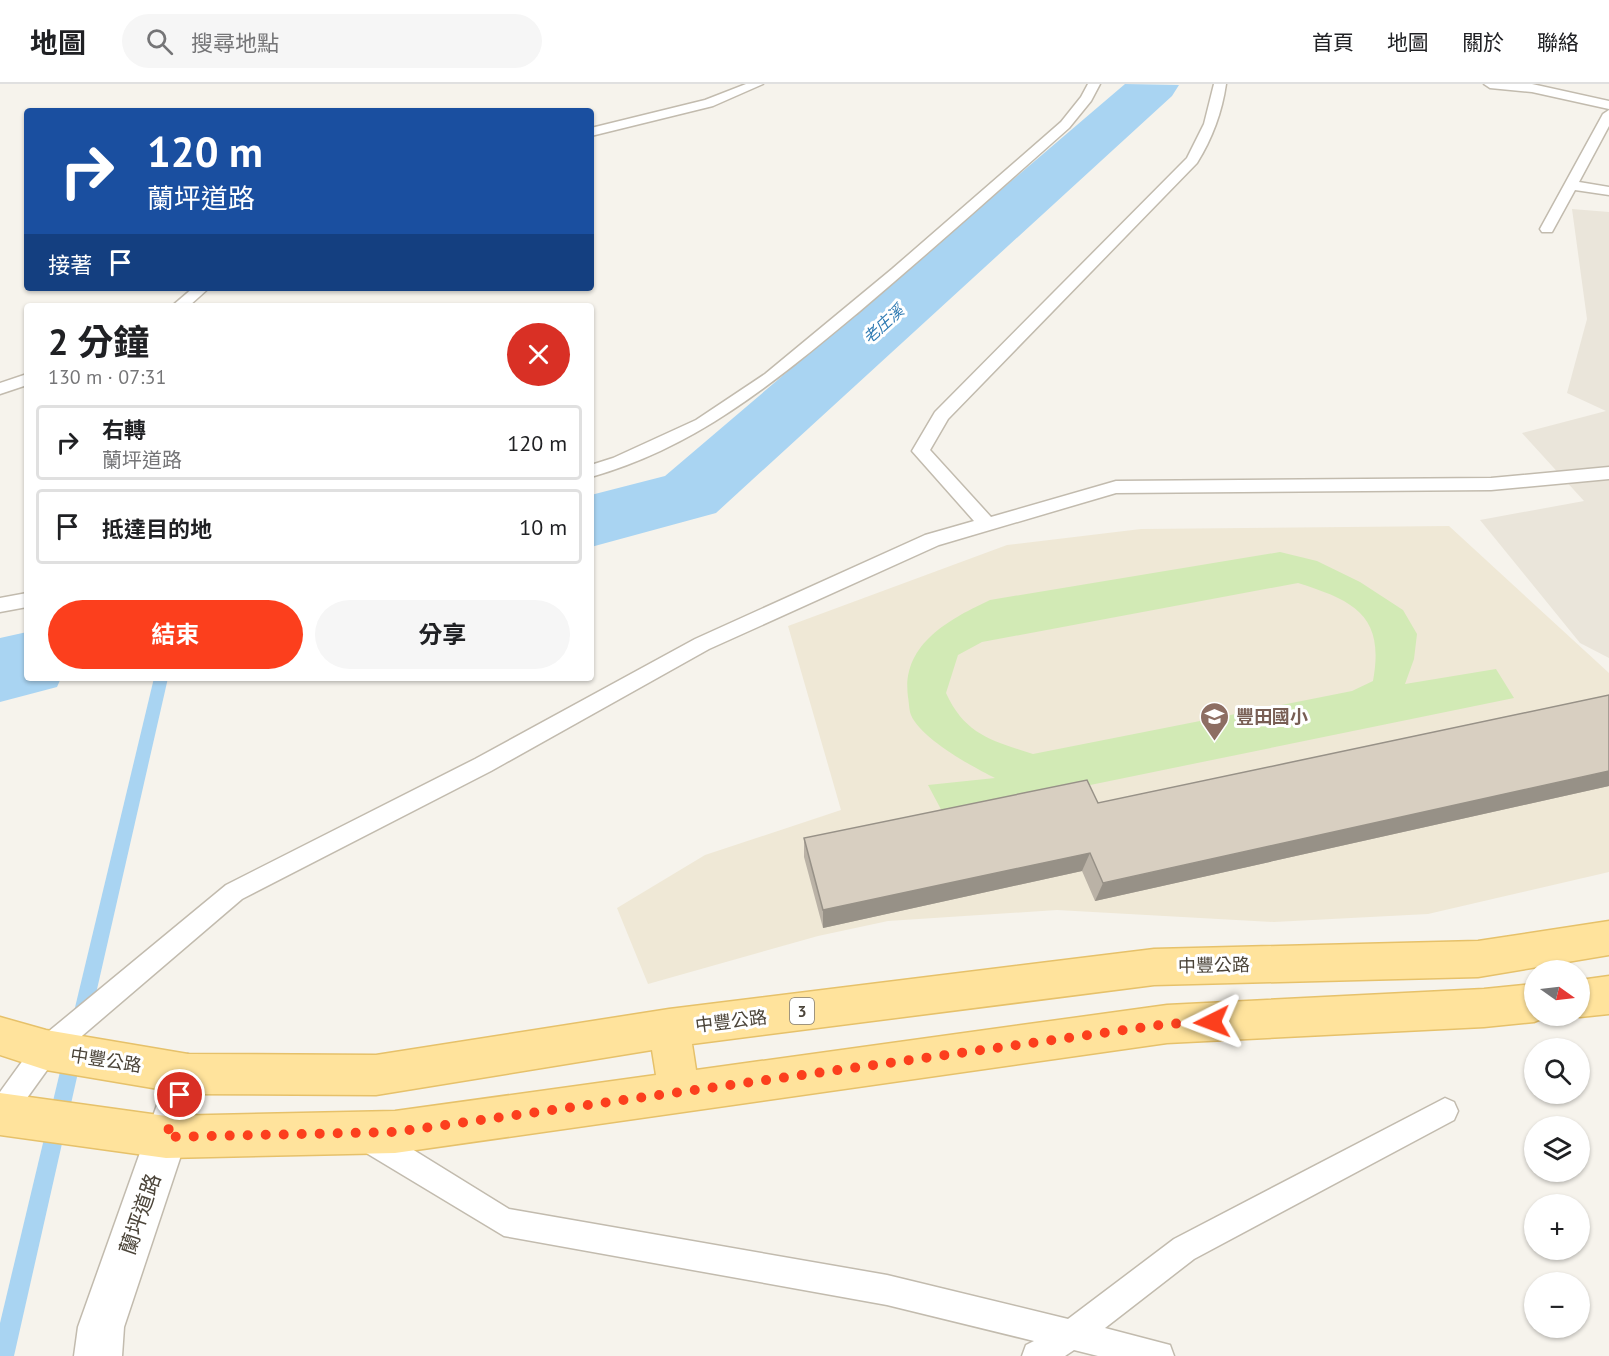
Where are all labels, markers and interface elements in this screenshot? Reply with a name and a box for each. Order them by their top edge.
search box [122,14,542,68]
text: 地圖 [30,24,86,61]
icon: search [143,25,176,58]
text: 搜尋地點 [191,29,279,57]
text: 首頁 [1312,29,1354,56]
text: 地圖 [1387,29,1429,56]
text: 關於 [1462,29,1504,56]
text: 聯絡 [1537,29,1579,56]
text: 120 m [147,124,263,179]
icon: right [48,132,126,210]
text: 蘭坪道路 [147,181,255,215]
icon: arrive [104,246,137,279]
text: 接著 [48,251,92,279]
water label: 老庄溪 [858,299,909,347]
text: 2 分鐘 [48,318,150,365]
button: close [507,323,570,386]
text: 130 m · 07:31 [48,364,166,390]
text: 右轉 [102,416,146,444]
icon: right [51,426,84,459]
text: 120 m [507,429,567,457]
text: 蘭坪道路 [102,447,182,473]
icon: arrive [51,510,84,543]
text: 10 m [519,513,567,541]
text: 抵達目的地 [102,515,212,543]
button: 結束 [48,600,303,669]
button: 分享 [315,600,570,669]
school or university icon: 豐田國小 [1199,700,1231,742]
place label: 豐田國小 [1236,705,1308,728]
street label: 中豐公路 [1178,953,1250,977]
north arrow [1524,960,1590,1026]
map controls [1524,960,1590,1338]
position arrow [1180,990,1244,1054]
road number: 3 [790,998,814,1024]
street label: 中豐公路 [694,1005,768,1037]
button: search [1524,1038,1590,1104]
street label: 中豐公路 [69,1043,143,1077]
pin [154,1069,205,1120]
icon: arrive [163,1078,196,1111]
button: layers [1524,1116,1590,1182]
street label: 蘭坪道路 [114,1170,166,1258]
button: + [1524,1194,1590,1260]
button: − [1524,1272,1590,1338]

